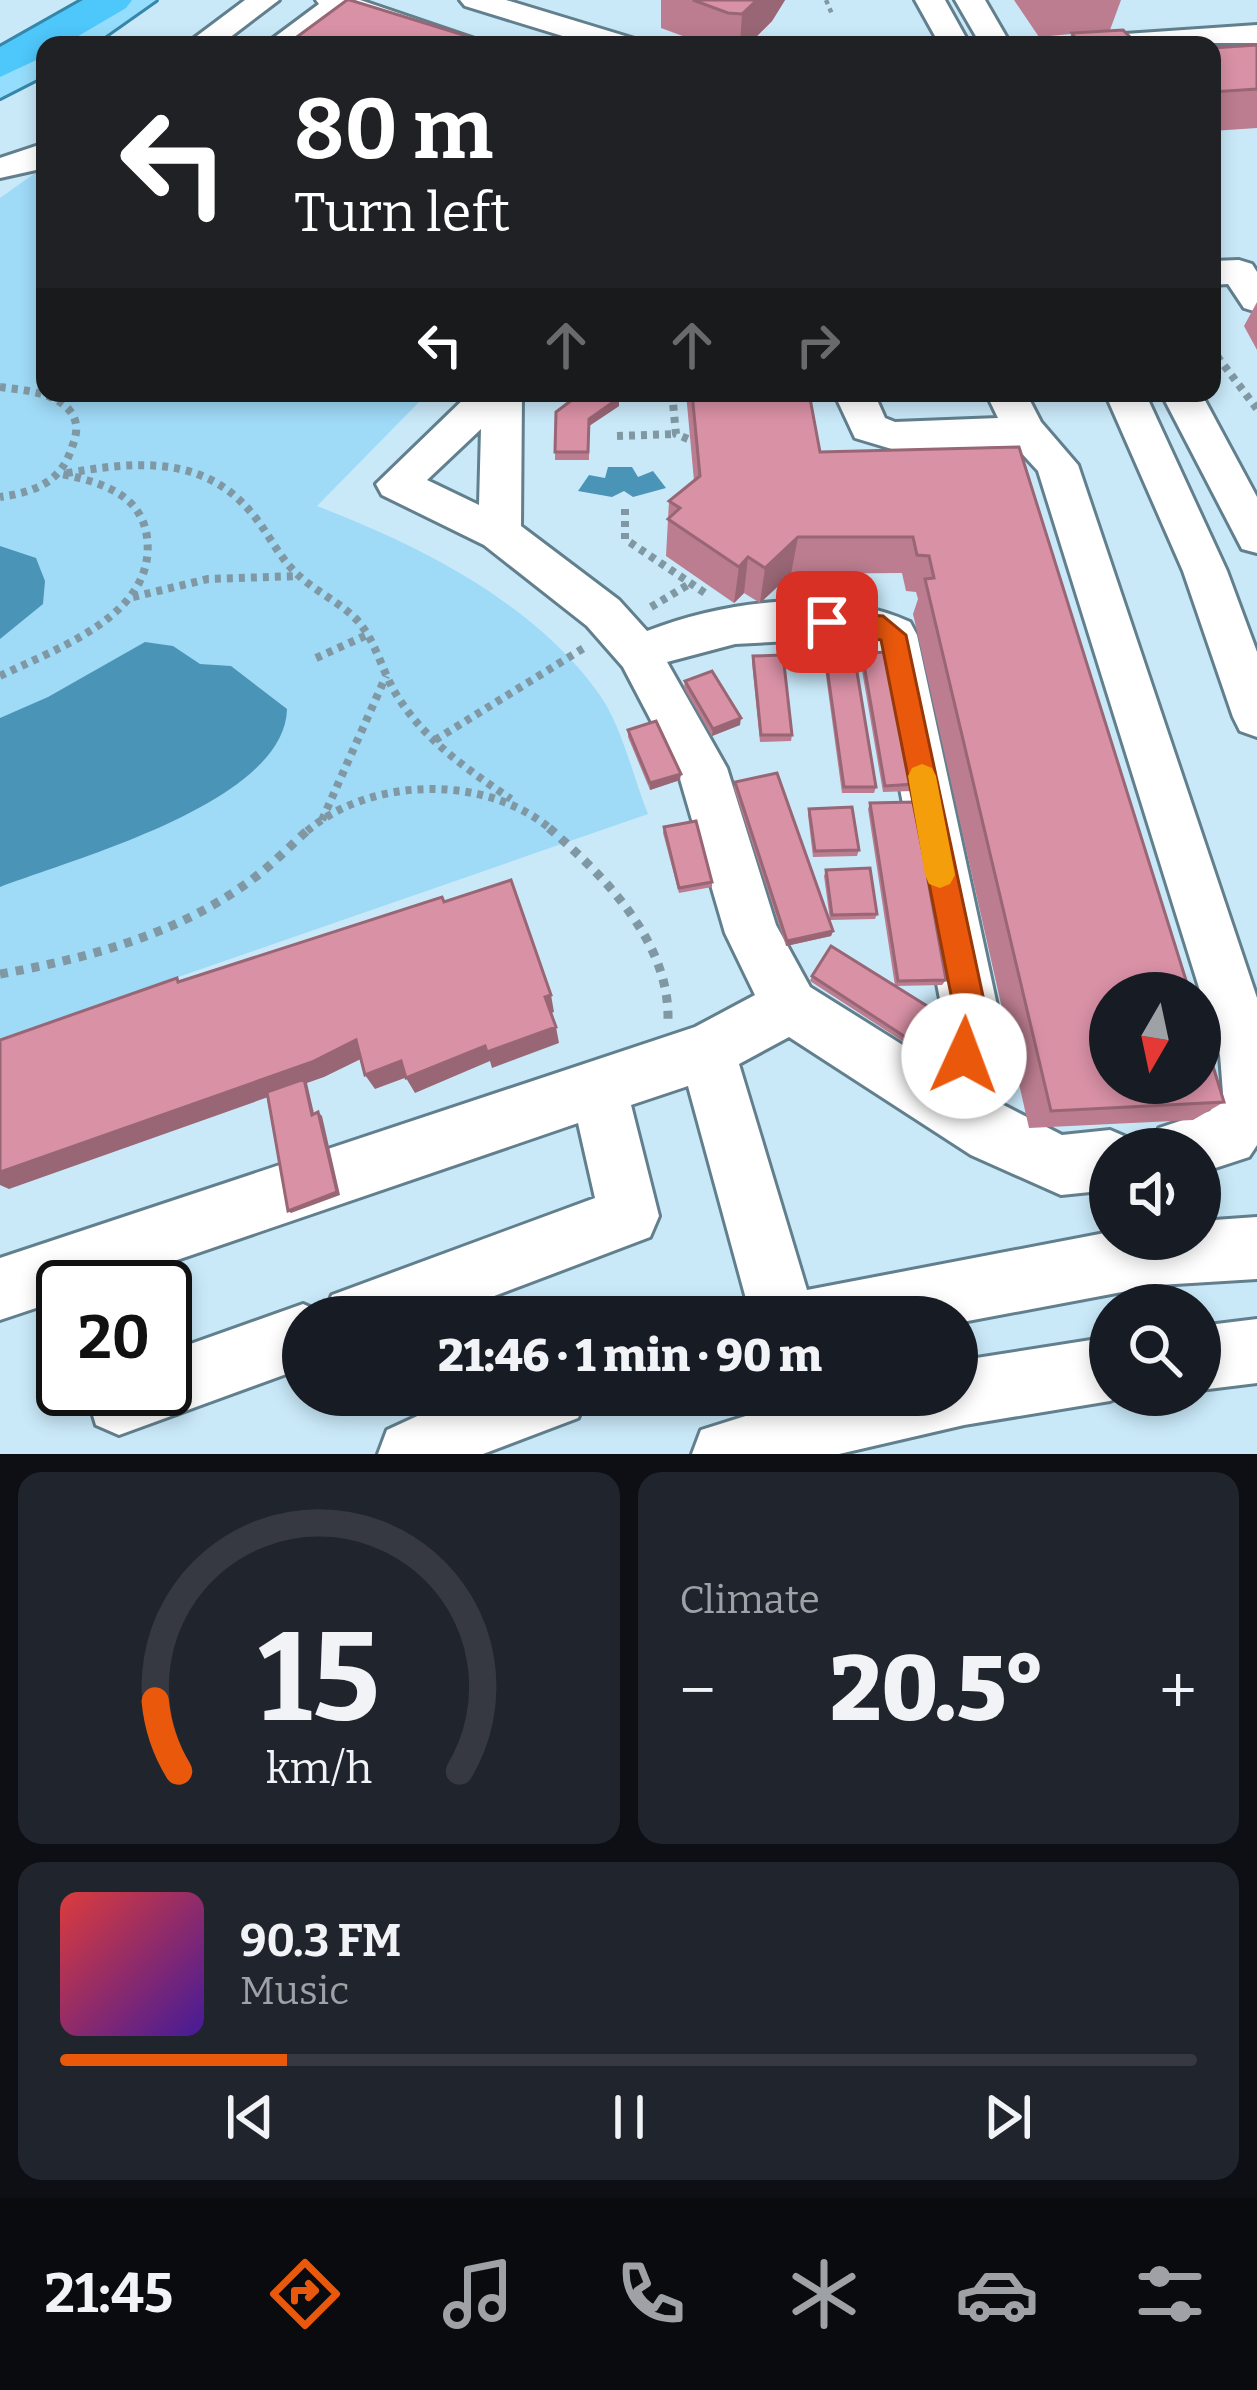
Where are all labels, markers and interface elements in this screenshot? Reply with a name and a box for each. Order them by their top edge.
text: 80 m [294,79,493,180]
icon: left [96,84,252,240]
text: Turn left [294,181,510,245]
icon: left [407,312,473,378]
icon: ahead [533,312,599,378]
icon: ahead [659,312,725,378]
icon: right [785,312,851,378]
pin [776,571,878,673]
icon: arrive [794,589,860,655]
north arrow [1089,972,1221,1104]
map controls [1089,972,1221,1416]
position arrow [901,993,1027,1119]
button: sound [1089,1128,1221,1260]
speed limit sign: 20 [36,1260,192,1416]
button: search [1089,1284,1221,1416]
text: 21:46 · 1 min · 90 m [438,1329,822,1383]
text: Climate [680,1577,820,1623]
text: 15 [258,1603,380,1753]
text: 20.5° [830,1636,1045,1744]
text: − [680,1651,716,1730]
text: + [1159,1651,1197,1730]
text: km/h [266,1743,372,1794]
text: 90.3 FM [240,1914,401,1968]
text: Music [240,1968,349,2014]
icon: previous [217,2084,283,2150]
icon: pause [596,2084,662,2150]
icon: next [975,2084,1041,2150]
icon: directions [263,2252,347,2336]
icon: music [436,2252,520,2336]
icon: phone [609,2252,693,2336]
icon: climate [782,2252,866,2336]
icon: car [955,2252,1039,2336]
icon: filters [1128,2252,1212,2336]
text: 21:45 [45,2262,173,2326]

